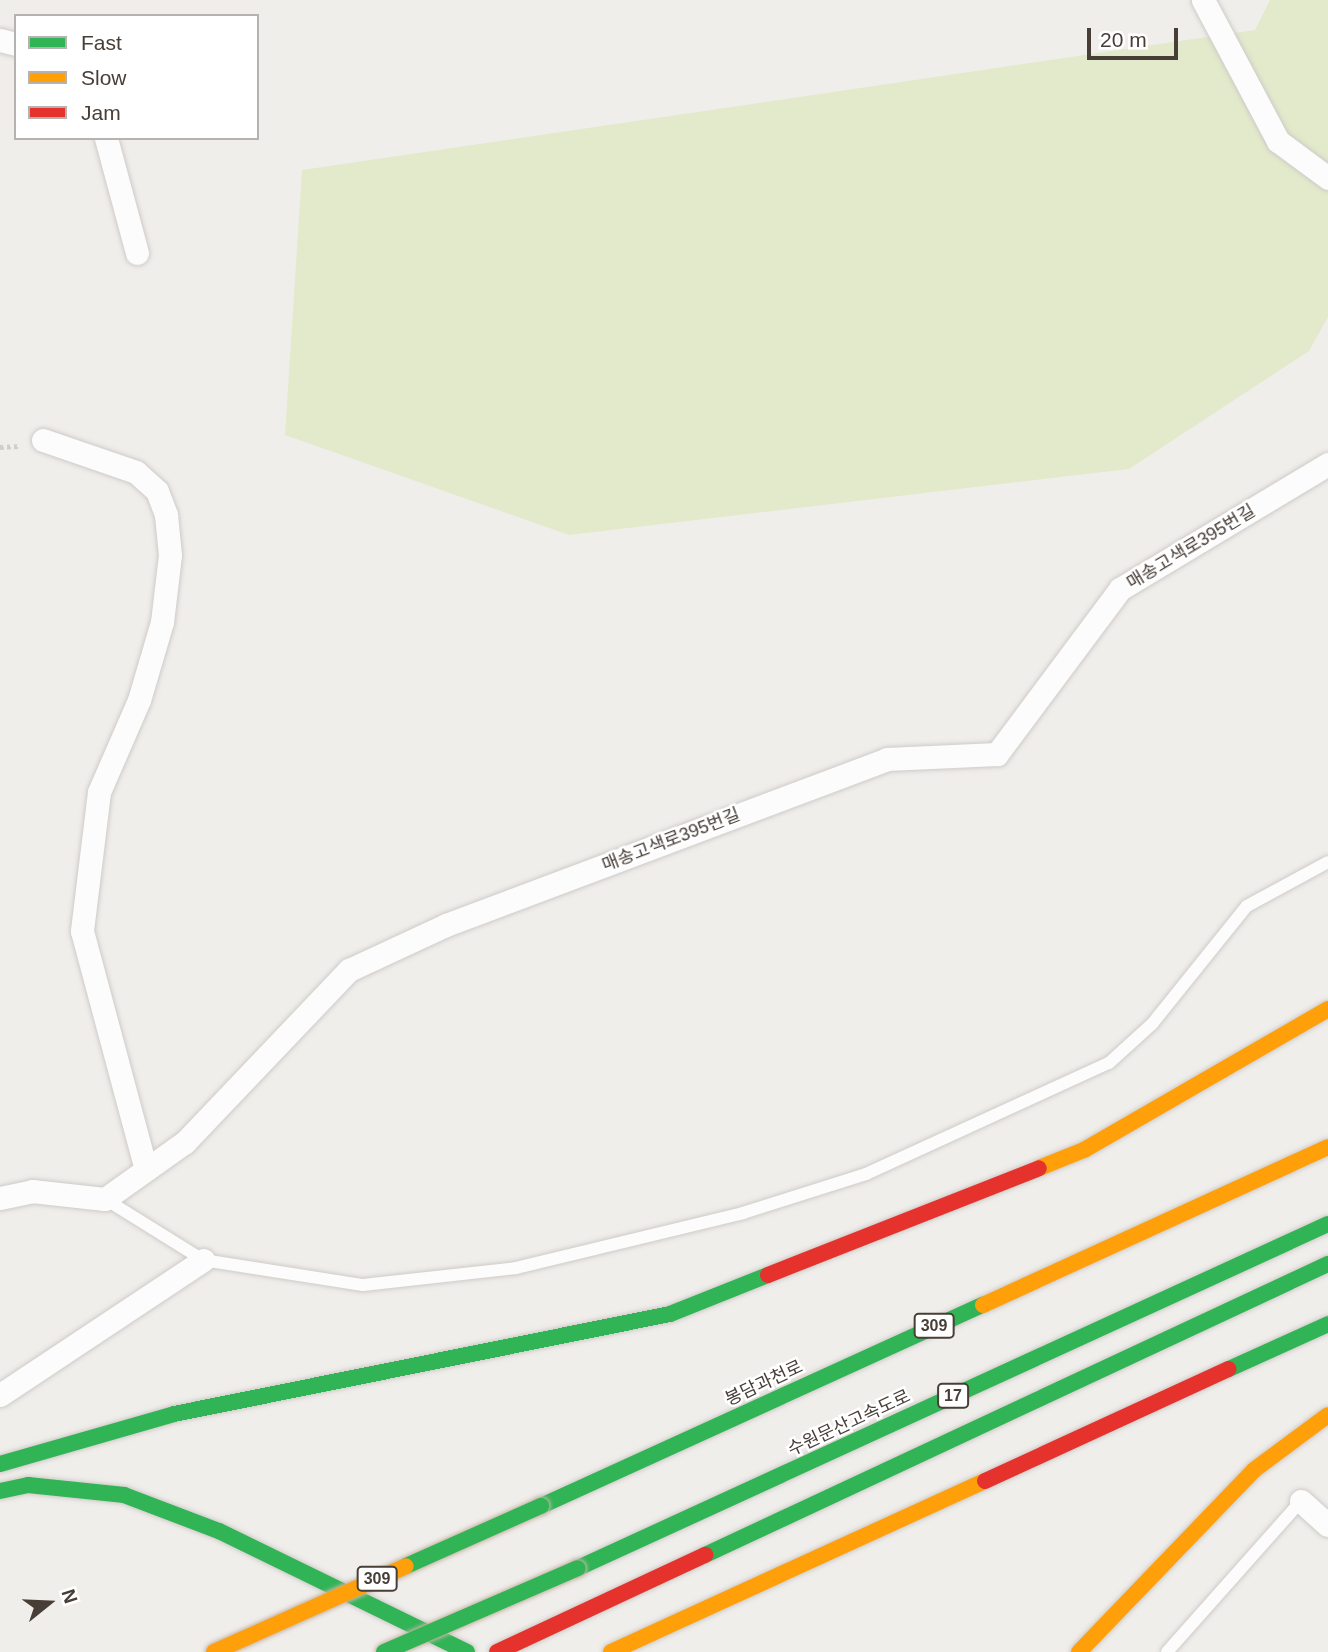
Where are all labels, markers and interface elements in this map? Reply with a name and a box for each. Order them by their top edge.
legend [14,14,259,140]
scale bar [1090,14,1181,58]
text: 20 m [1100,28,1147,51]
text: Fast [81,31,122,54]
text: Slow [81,66,127,89]
text: Jam [81,101,121,124]
street label: 매송고색로395번길 [1123,500,1259,594]
street label: 매송고색로395번길 [599,804,743,876]
road number: 309 [913,1314,955,1338]
street label: 봉담과천로 [722,1356,806,1410]
road number: 17 [936,1384,970,1408]
street label: 수원문산고속도로 [784,1385,914,1461]
road number: 309 [356,1567,398,1592]
north arrow [14,1568,84,1638]
text: N [57,1587,82,1606]

